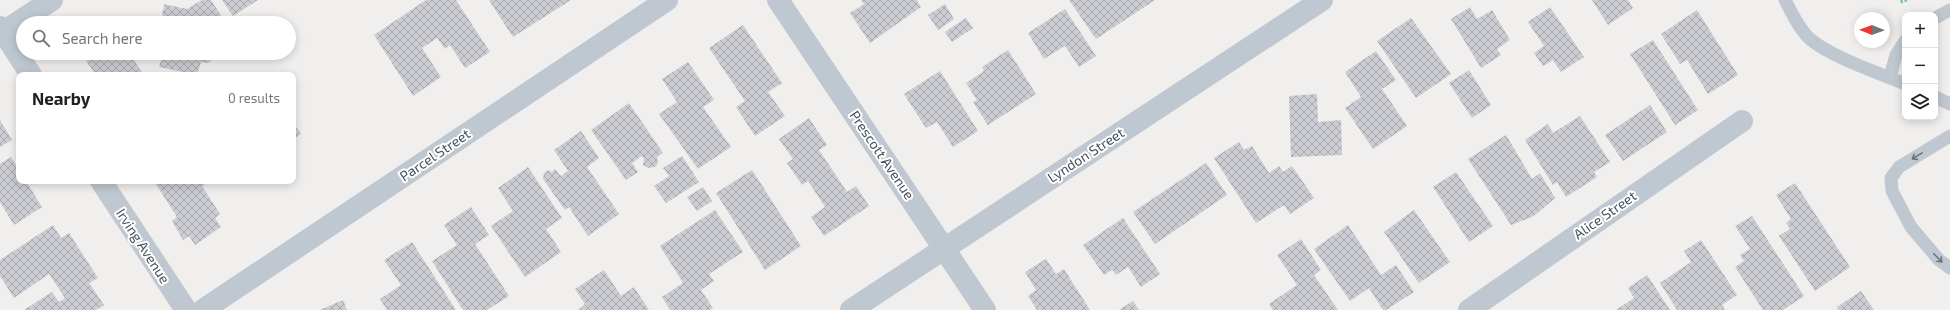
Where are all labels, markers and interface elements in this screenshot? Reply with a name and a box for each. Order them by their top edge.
north arrow [1854,12,1890,48]
map controls [1902,12,1938,120]
button: + [1902,12,1938,48]
search box [16,16,296,60]
icon: search [30,27,52,49]
text: Search here [62,29,143,47]
button: − [1902,48,1938,84]
button: layers [1902,84,1938,120]
text: Nearby [32,88,90,108]
text: 0 results [228,90,280,106]
street label: Prescott Avenue [846,107,918,202]
street label: Lyndon Street [1044,124,1127,186]
street label: Parcel Street [396,125,473,184]
one-way arrow [1911,153,1923,161]
street label: Alice Street [1570,187,1639,242]
street label: Irving Avenue [113,205,174,286]
one-way arrow [1933,253,1943,263]

